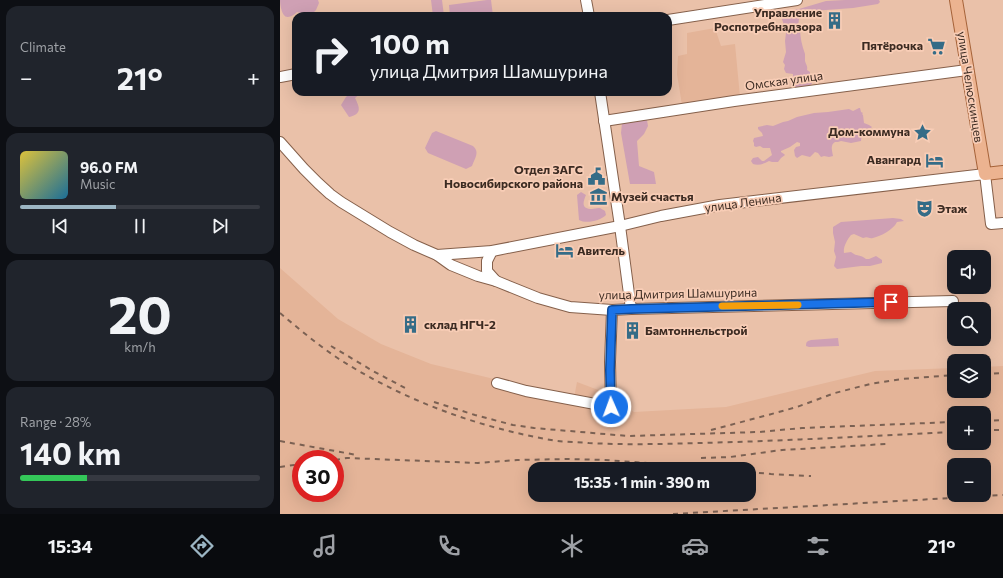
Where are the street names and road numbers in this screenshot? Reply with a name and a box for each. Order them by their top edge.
street label: улица Челюскинцев [955,30,987,143]
street label: Омская улица [744,68,824,92]
street label: улица Ленина [704,190,782,214]
street label: улица Дмитрия Шамшурина [599,285,757,301]

